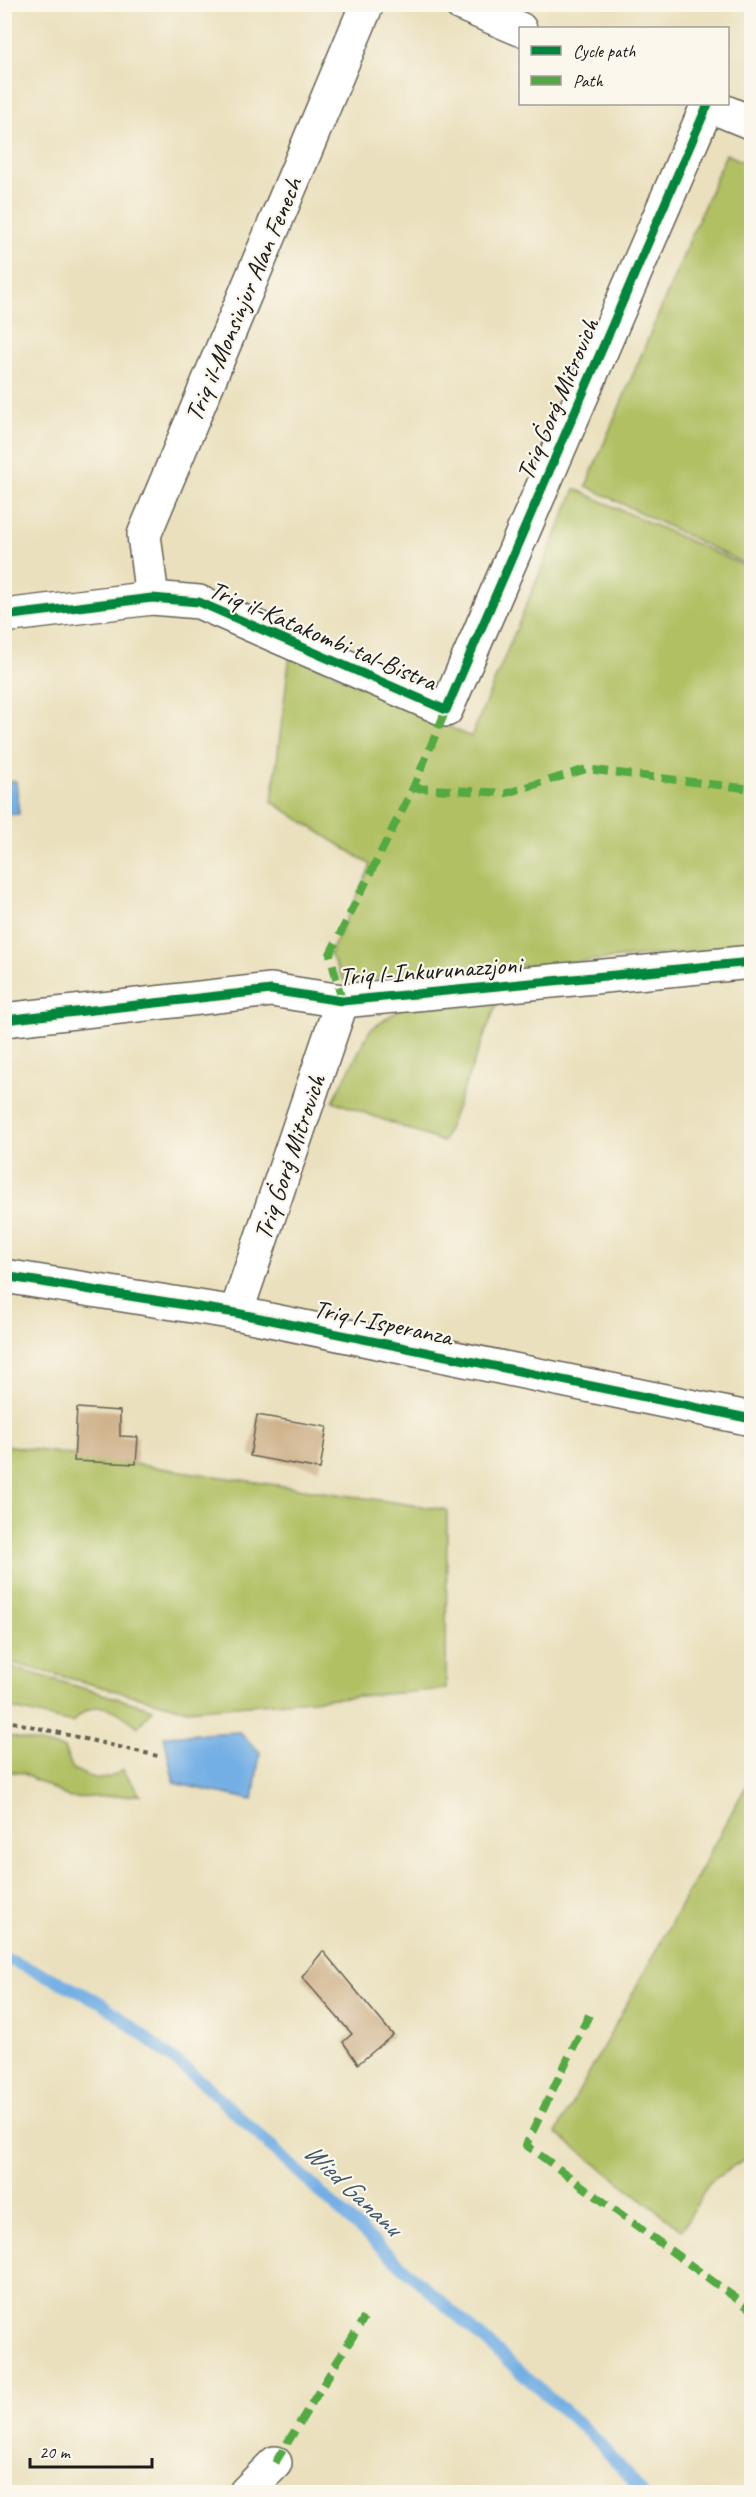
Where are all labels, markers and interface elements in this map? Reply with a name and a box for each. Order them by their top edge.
legend [519,27,729,105]
text: Cycle path [573,40,636,62]
text: Path [573,70,603,92]
street label: Triq il-Monsinjur Alan Fenech [177,170,311,426]
street label: Triq Ġorġ Mitrovich [509,312,607,485]
street label: Triq il-Katakombi tal-Bistra [204,573,443,699]
street label: Triq l-Inkurunazzjoni [338,947,526,993]
street label: Triq Ġorġ Mitrovich [246,1069,334,1244]
street label: Triq l-Isperanza [311,1292,457,1354]
water label: Wied Gananu [297,2135,412,2246]
scale bar [30,2431,152,2469]
text: 20 m [39,2441,72,2463]

